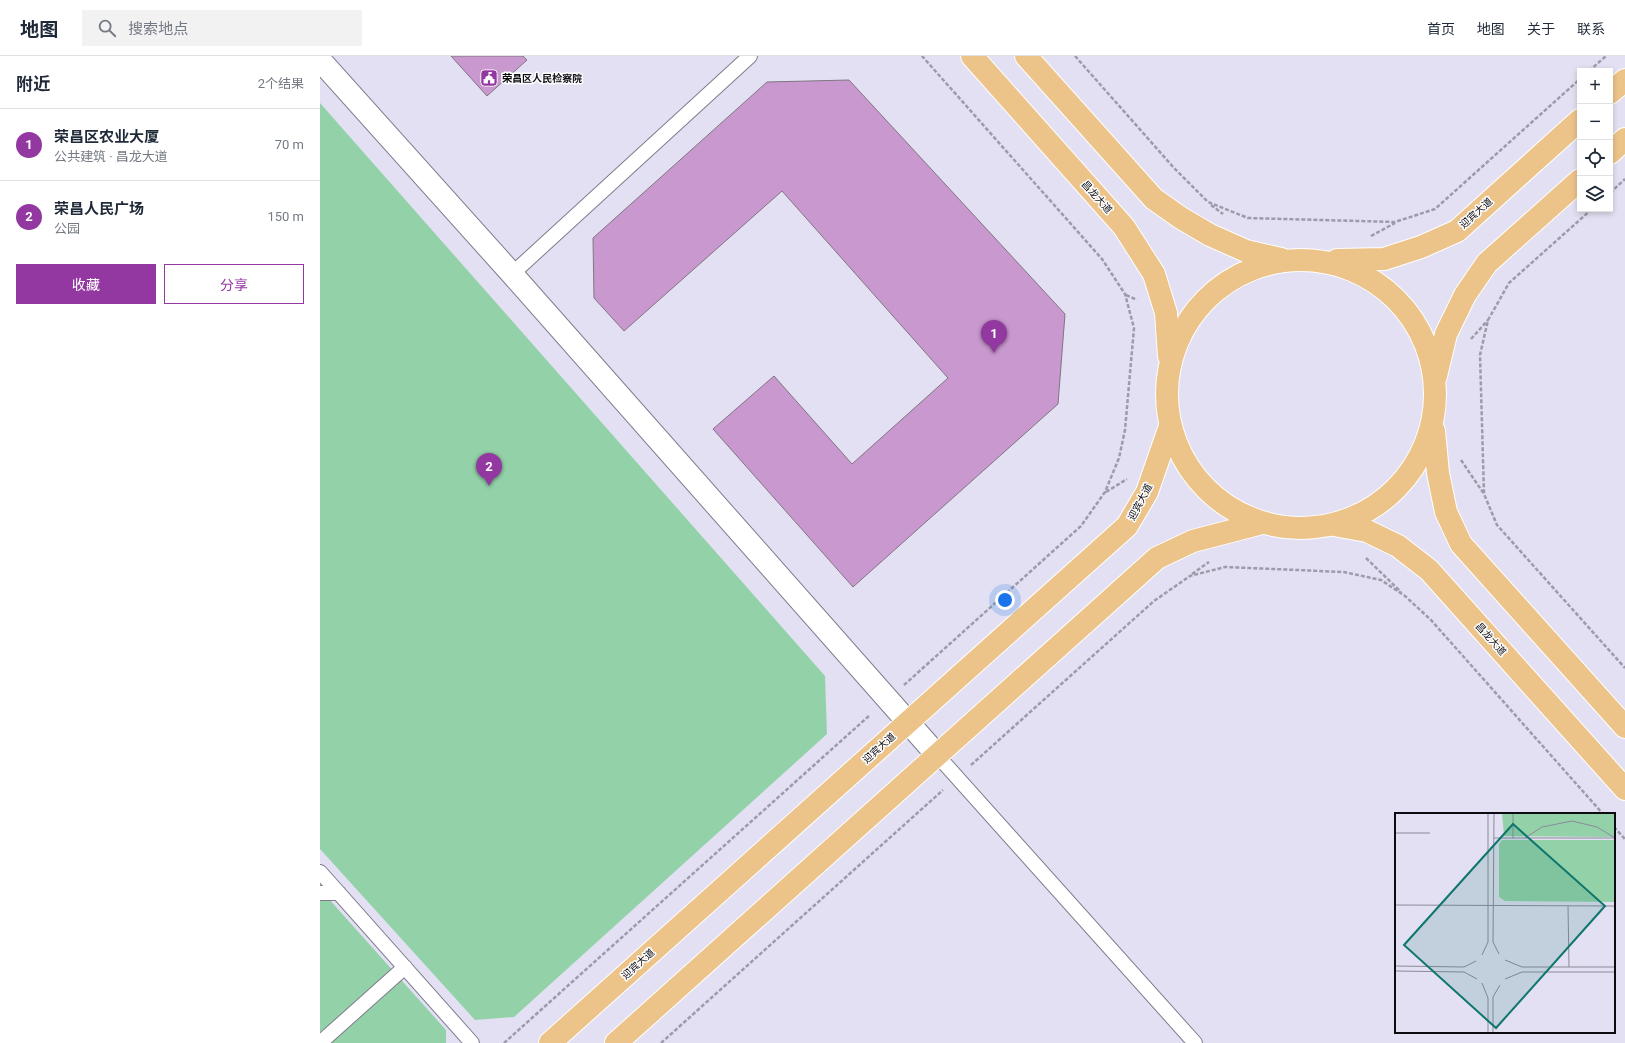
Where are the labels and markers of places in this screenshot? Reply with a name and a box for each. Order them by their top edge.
public building icon: 荣昌区人民检察院 [479,68,499,88]
place label: 荣昌区人民检察院 [502,72,582,84]
pin: 1 [981,320,1007,353]
pin: 2 [476,453,502,486]

